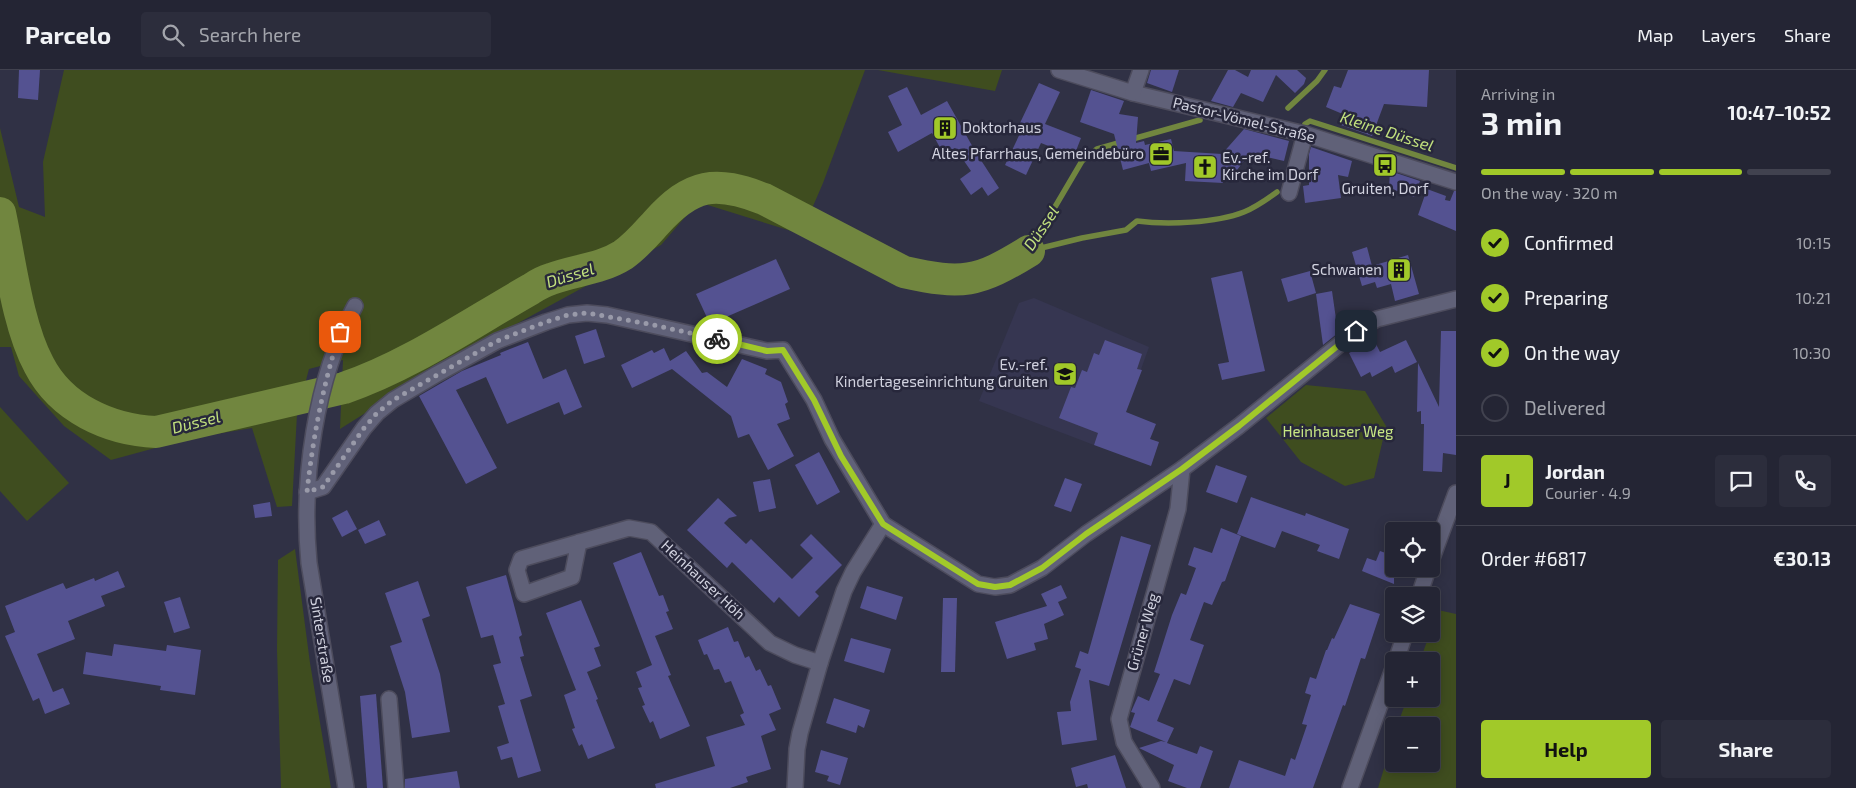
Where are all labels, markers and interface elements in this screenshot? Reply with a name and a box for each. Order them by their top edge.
search box [141,12,491,57]
text: Parcelo [25,20,111,49]
icon: search [159,21,187,49]
text: Search here [199,23,301,46]
text: Map [1637,24,1673,46]
text: Layers [1701,24,1756,46]
text: Share [1784,24,1831,46]
text: Arriving in [1481,84,1555,103]
street label: Pastor-Vömel-Straße [1171,93,1317,145]
text: 10:47–10:52 [1728,101,1831,124]
text: 3 min [1481,103,1562,141]
water label: Kleine Düssel [1338,106,1436,155]
building icon: Doktorhaus [932,115,958,141]
place label: Doktorhaus [962,118,1042,136]
office icon: Altes Pfarrhaus, Gemeindebüro [1148,141,1174,167]
place label: Altes Pfarrhaus, Gemeindebüro [932,144,1144,162]
place label: Ev.-ref. Kirche im Dorf [1222,148,1319,183]
bus stop icon: Gruiten, Dorf [1372,152,1398,178]
church icon: Ev.-ref. Kirche im Dorf [1192,154,1218,180]
place label: Gruiten, Dorf [1341,179,1429,197]
text: On the way · 320 m [1481,183,1618,202]
water label: Düssel [1019,202,1062,253]
icon: check [1481,229,1509,257]
text: Confirmed [1524,231,1614,254]
text: 10:15 [1796,233,1831,252]
building icon: Schwanen [1386,257,1412,283]
water label: Düssel [544,258,596,291]
place label: Schwanen [1311,260,1382,278]
icon: check [1481,284,1509,312]
text: Preparing [1524,286,1608,309]
text: 10:21 [1796,288,1831,307]
pin [1335,310,1377,352]
pin [319,311,361,353]
courier [692,314,742,364]
icon: home [1342,317,1370,345]
icon: bag [326,318,354,346]
icon: bike [703,325,731,353]
icon: check [1481,339,1509,367]
text: On the way [1524,341,1620,364]
text: 10:30 [1793,343,1831,362]
place label: Ev.-ref. Kindertageseinrichtung Gruiten [835,355,1048,390]
school or university icon: Ev.-ref. Kindertageseinrichtung Gruiten [1052,361,1078,387]
text: Delivered [1524,396,1606,419]
water label: Düssel [170,406,222,437]
park label: Heinhauser Weg [1283,422,1394,440]
button: chat [1715,455,1767,507]
button: phone [1779,455,1831,507]
text: Jordan [1545,460,1605,483]
text: J [1503,469,1511,492]
text: Courier · 4.9 [1545,483,1631,502]
map controls [1385,522,1440,772]
button: locate [1385,522,1440,577]
street label: Heinhauser Höh [658,536,749,623]
text: Order #6817 [1481,547,1586,570]
text: €30.13 [1773,547,1831,570]
button: layers [1385,587,1440,642]
street label: Grüner Weg [1122,590,1162,673]
street label: Sinterstraße [307,596,339,684]
button: + [1385,652,1440,707]
button: − [1385,717,1440,772]
button: Help [1481,720,1651,778]
button: Share [1661,720,1831,778]

